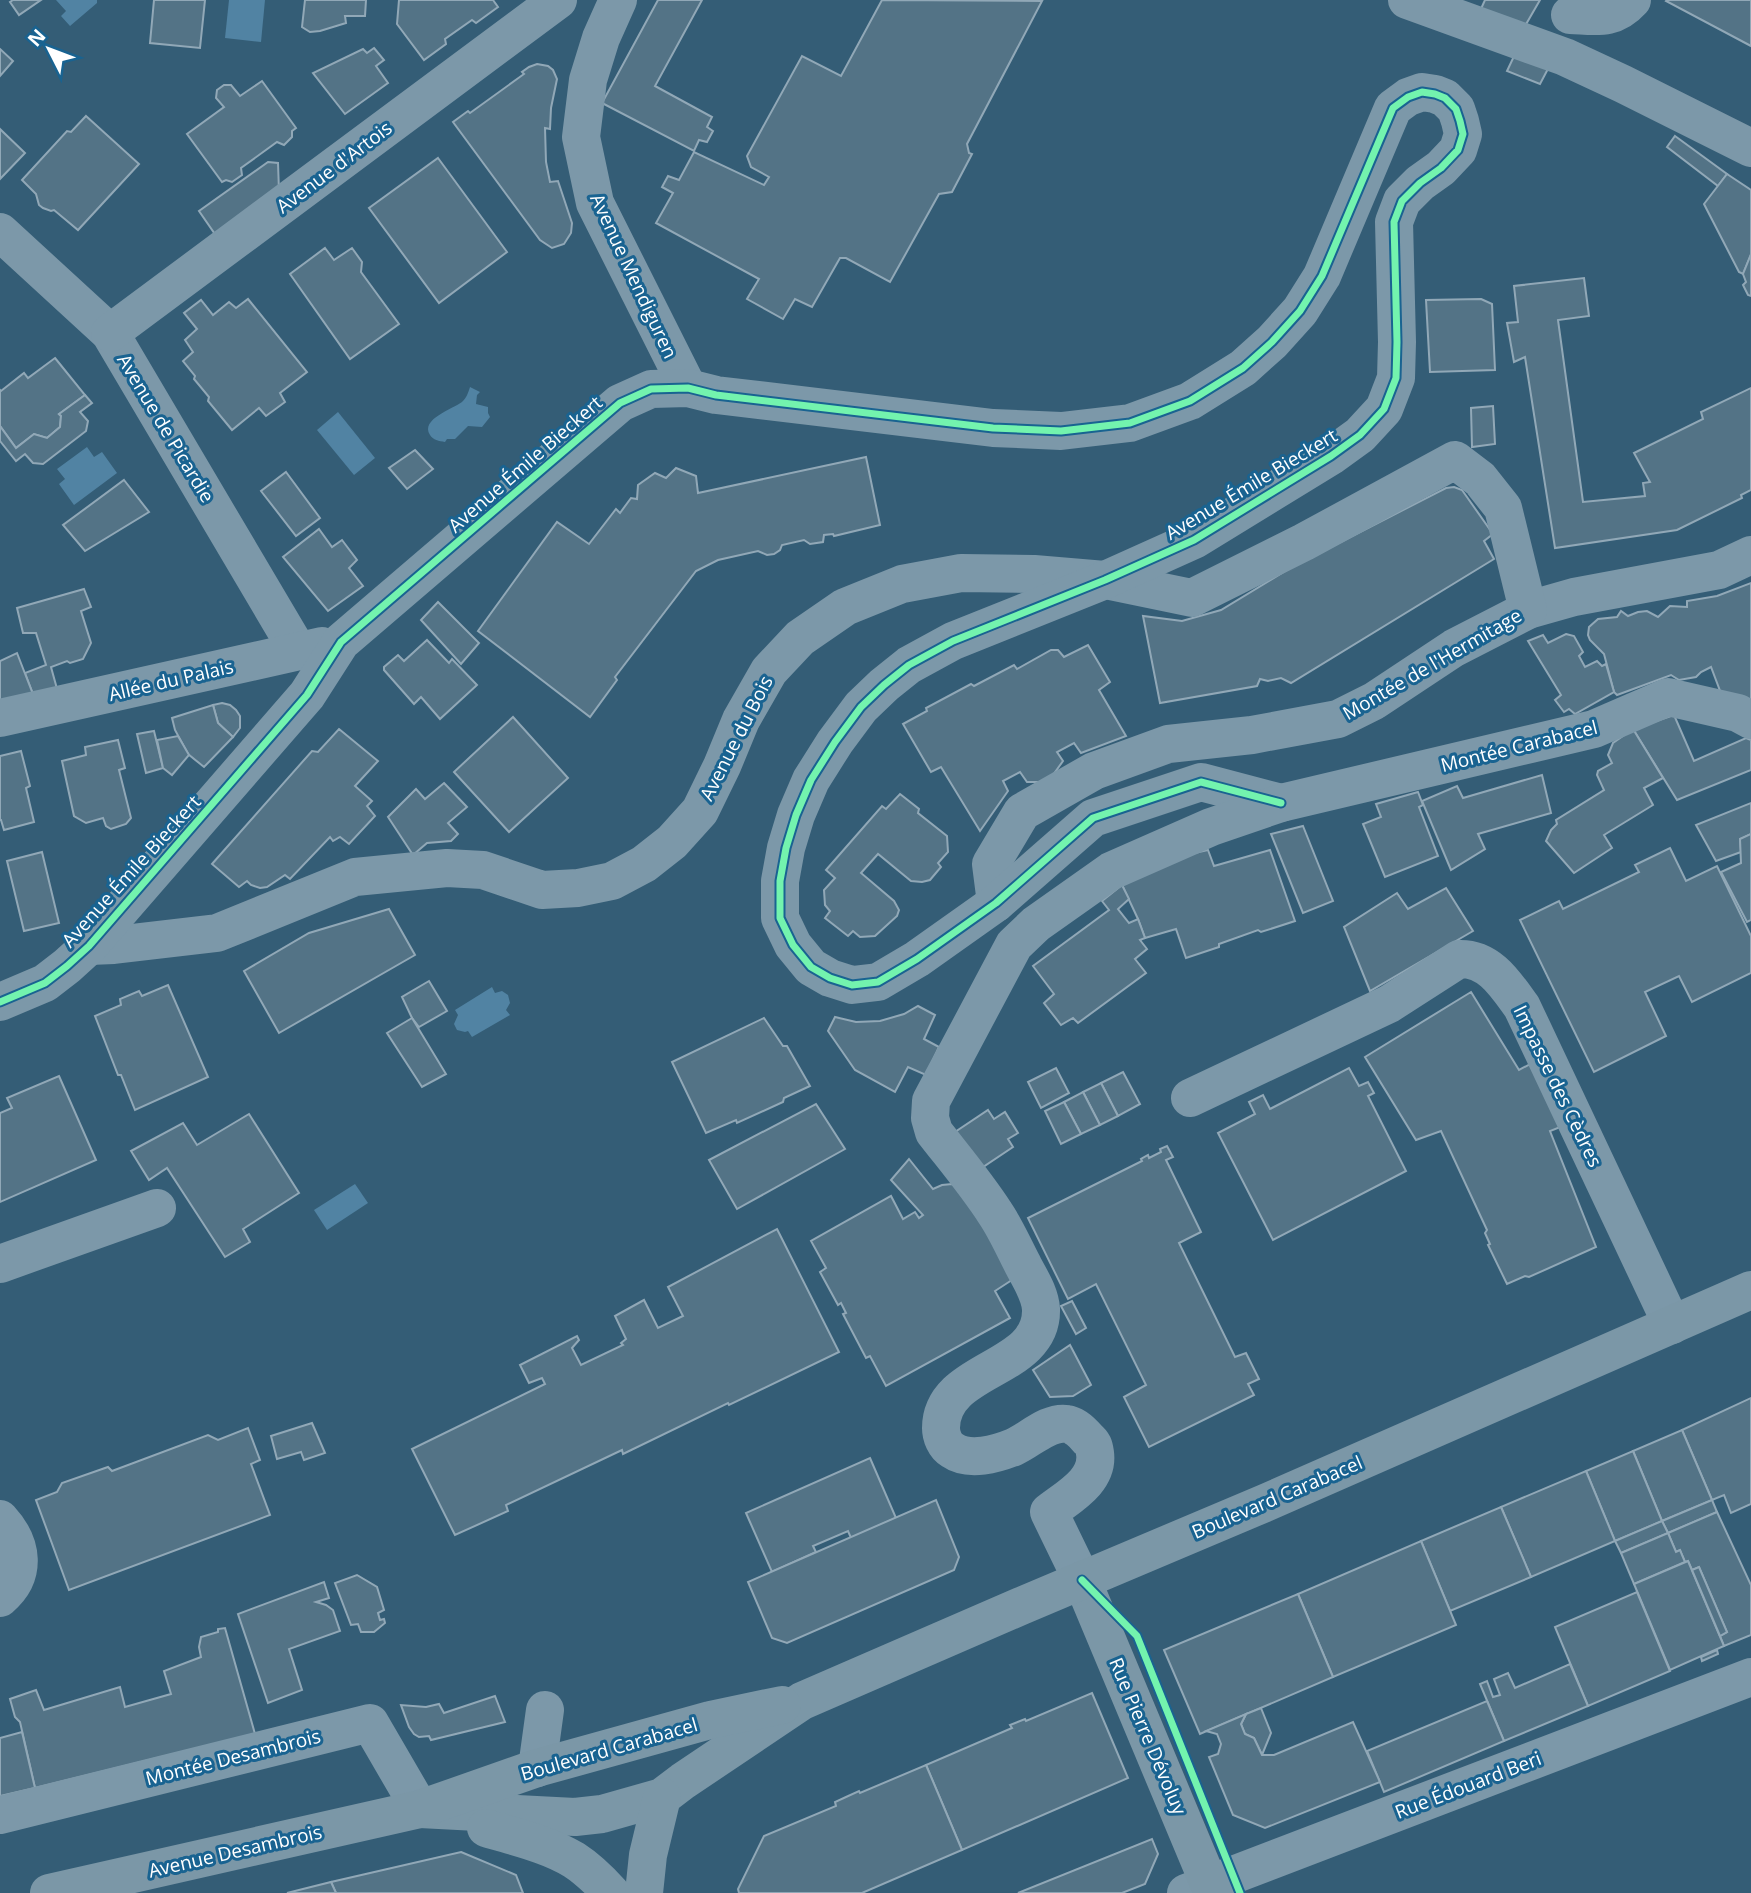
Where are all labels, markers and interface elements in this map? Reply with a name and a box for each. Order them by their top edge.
north arrow [14,14,84,84]
text: N [22,23,51,52]
street label: Avenue d'Artois [271,115,397,219]
street label: Avenue Mendiguren [584,189,684,363]
street label: Avenue de Picardie [111,349,221,507]
street label: Avenue Émile Bieckert [442,390,608,538]
street label: Avenue Émile Bieckert [1160,422,1342,546]
street label: Montée de l'Hermitage [1338,602,1526,726]
street label: Allée du Palais [106,653,236,707]
street label: Avenue du Bois [693,671,779,805]
street label: Montée Carabacel [1438,714,1600,778]
street label: Avenue Émile Bieckert [56,789,207,953]
street label: Impasse des Cèdres [1508,1001,1608,1171]
street label: Boulevard Carabacel [1188,1449,1366,1545]
street label: Rue Pierre Dévoluy [1103,1653,1193,1819]
street label: Boulevard Carabacel [518,1711,700,1787]
street label: Montée Desambrois [143,1723,323,1791]
street label: Rue Édouard Beri [1391,1745,1545,1825]
street label: Avenue Desambrois [146,1818,324,1884]

